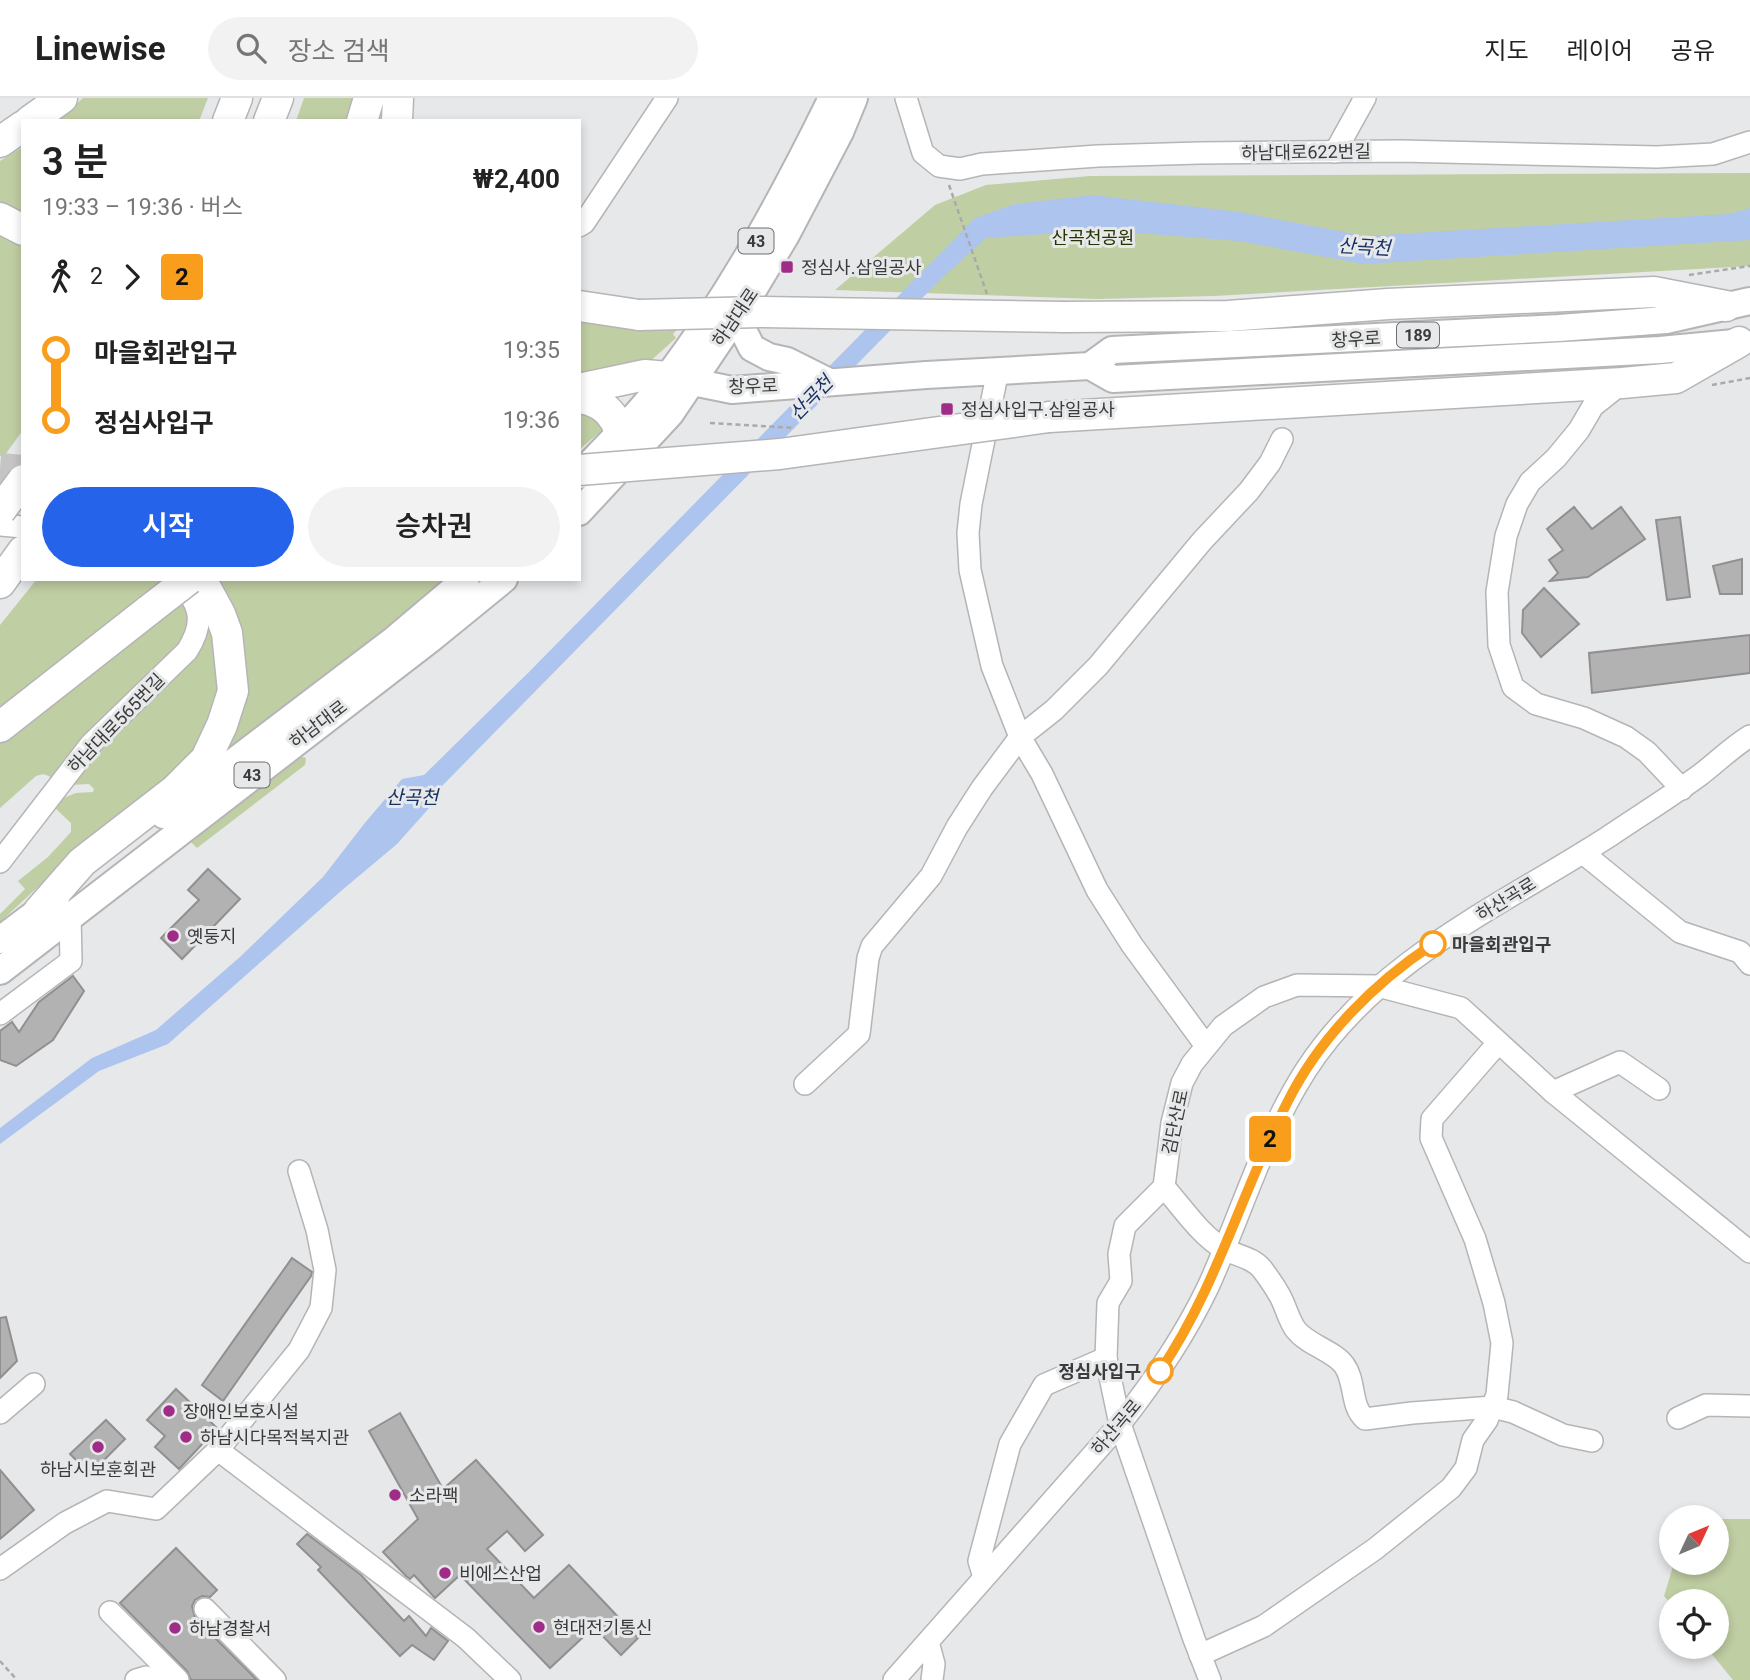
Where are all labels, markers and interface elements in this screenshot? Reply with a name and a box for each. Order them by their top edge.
search box [208,17,698,80]
text: Linewise [35,29,166,68]
icon: search [232,29,270,67]
text: 장소 검색 [288,36,390,66]
text: 지도 [1484,37,1529,65]
text: 레이어 [1567,37,1633,65]
text: 공유 [1671,37,1715,65]
text: 3 분 [42,140,108,184]
street label: 하남대로622번길 [1241,140,1371,164]
text: ₩2,400 [473,164,560,194]
text: 19:33 – 19:36 · 버스 [42,194,243,221]
park label: 산곡천공원 [1052,227,1134,248]
road number: 43 [738,228,774,253]
water label: 산곡천 [1337,234,1392,260]
place label: 정심사.삼일공사 [801,257,922,278]
icon: walk [42,258,80,296]
icon: forward [113,258,151,296]
marker: 정심사.삼일공사 [779,259,795,275]
text: 2 [90,263,103,290]
text: 2 [175,263,189,291]
street label: 하남대로 [708,284,762,350]
road number: 189 [1397,322,1439,347]
street label: 창우로 [1331,327,1381,351]
text: 19:35 [503,337,560,364]
text: 마을회관입구 [94,338,238,368]
water label: 산곡천 [785,370,839,425]
street label: 창우로 [728,375,778,397]
place label: 정심사입구.삼일공사 [961,399,1115,420]
marker: 정심사입구.삼일공사 [939,401,955,417]
text: 19:36 [503,407,560,434]
text: 정심사입구 [94,408,214,438]
button: 시작 [42,487,294,567]
button: 승차권 [308,487,560,567]
street label: 하남대로565번길 [63,669,169,777]
street label: 하남대로 [285,696,351,752]
road number: 43 [234,762,270,788]
water label: 산곡천 [386,786,440,809]
street label: 하산곡로 [1472,873,1540,925]
place label: 옛둥지 [187,926,237,947]
marker: 옛둥지 [165,928,181,944]
marker: 마을회관입구 [1420,931,1446,957]
place label: 마을회관입구 [1452,934,1551,955]
street label: 검단산로 [1158,1087,1192,1157]
line badge: 2 [1247,1116,1293,1162]
text: 2 [1263,1125,1277,1153]
marker: 정심사입구 [1147,1358,1173,1384]
place label: 정심사입구 [1058,1361,1141,1382]
street label: 하산곡로 [1087,1395,1145,1459]
place label: 장애인보호시설 [183,1401,299,1422]
marker: 장애인보호시설 [161,1403,177,1419]
place label: 하남시다목적복지관 [200,1427,349,1448]
marker: 하남시다목적복지관 [178,1429,194,1445]
marker: 하남시보훈회관 [90,1439,106,1455]
place label: 하남시보훈회관 [40,1459,156,1480]
place label: 소라팩 [409,1485,459,1506]
marker: 소라팩 [387,1487,403,1503]
north arrow [1659,1505,1729,1575]
map controls [1659,1505,1729,1659]
place label: 비에스산업 [459,1563,542,1584]
marker: 비에스산업 [437,1565,453,1581]
button: locate [1659,1589,1729,1659]
place label: 현대전기통신 [553,1617,652,1638]
place label: 하남경찰서 [189,1618,272,1639]
marker: 현대전기통신 [531,1619,547,1635]
marker: 하남경찰서 [167,1620,183,1636]

